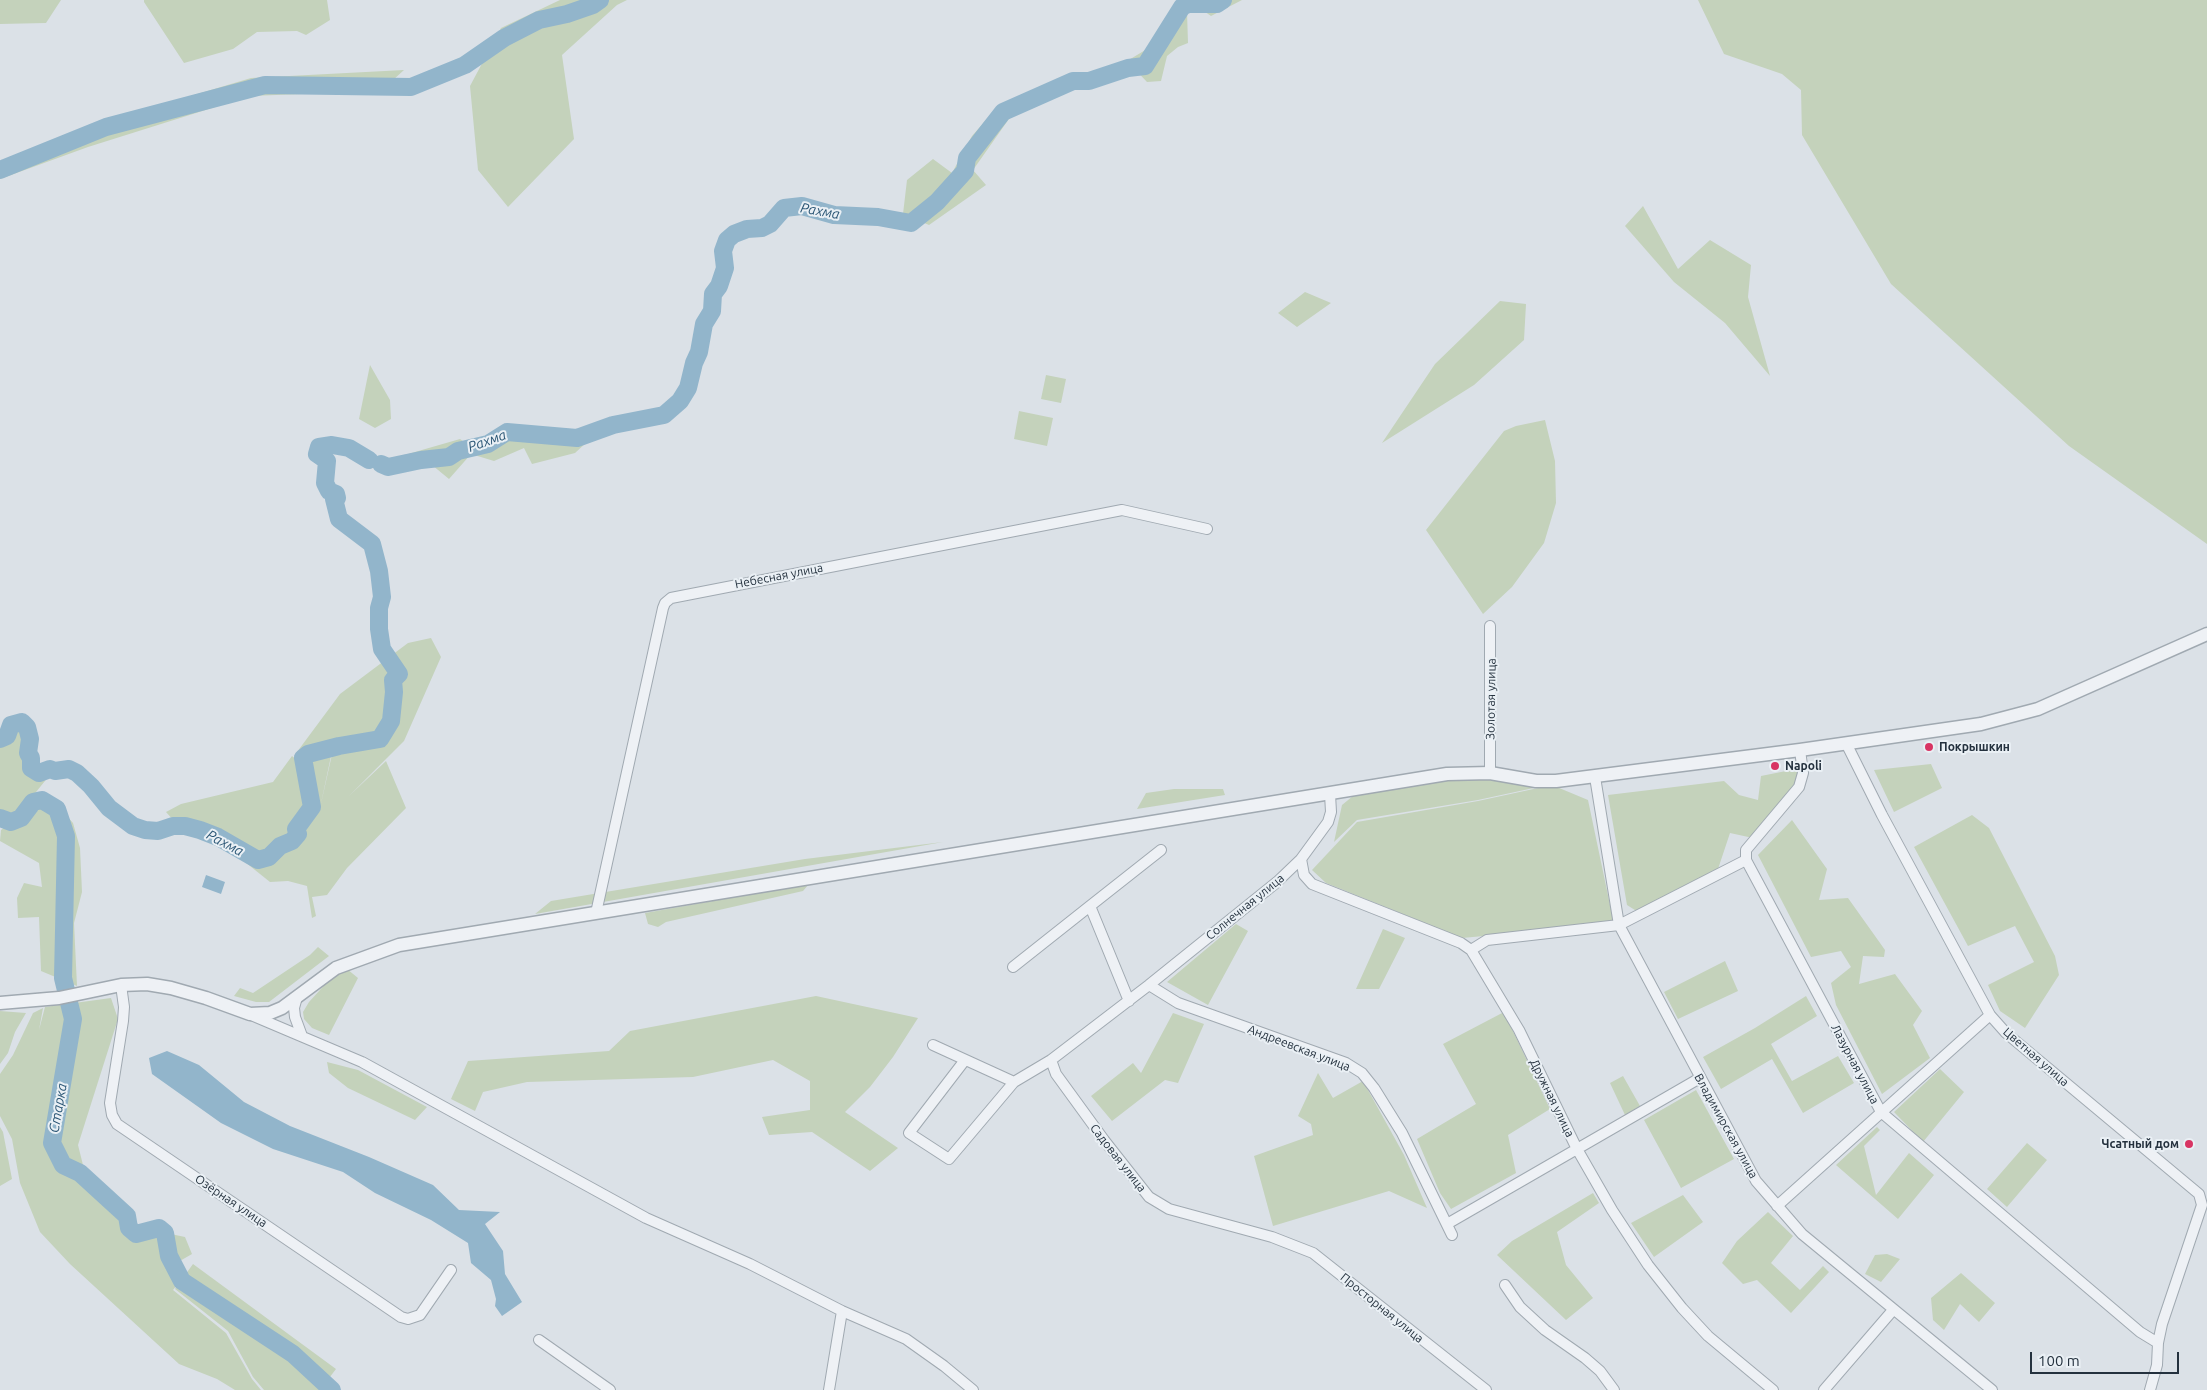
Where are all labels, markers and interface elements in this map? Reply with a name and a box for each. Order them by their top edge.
water label: Рахма [799,199,841,223]
water label: Рахма [466,426,508,456]
street label: Небесная улица [734,560,824,592]
street label: Золотая улица [1483,658,1499,740]
place label: Покрышкин [1939,740,2010,754]
marker: Покрышкин [1923,741,1935,753]
place label: Napoli [1785,759,1822,773]
marker: Napoli [1769,760,1781,772]
water label: Рахма [204,826,246,860]
street label: Солнечная улица [1203,871,1287,943]
street label: Андреевская улица [1246,1022,1352,1074]
street label: Лазурная улица [1828,1022,1882,1106]
street label: Цветная улица [2000,1025,2072,1089]
street label: Дружная улица [1527,1057,1577,1139]
street label: Владимирская улица [1691,1071,1761,1181]
water label: Старка [45,1082,71,1134]
street label: Садовая улица [1087,1121,1149,1195]
place label: Чсатный дом [2102,1137,2179,1151]
marker: Чсатный дом [2183,1138,2195,1150]
street label: Озёрная улица [192,1172,270,1230]
street label: Просторная улица [1338,1270,1426,1346]
scale bar [2032,1342,2181,1374]
text: 100 m [2038,1352,2080,1369]

